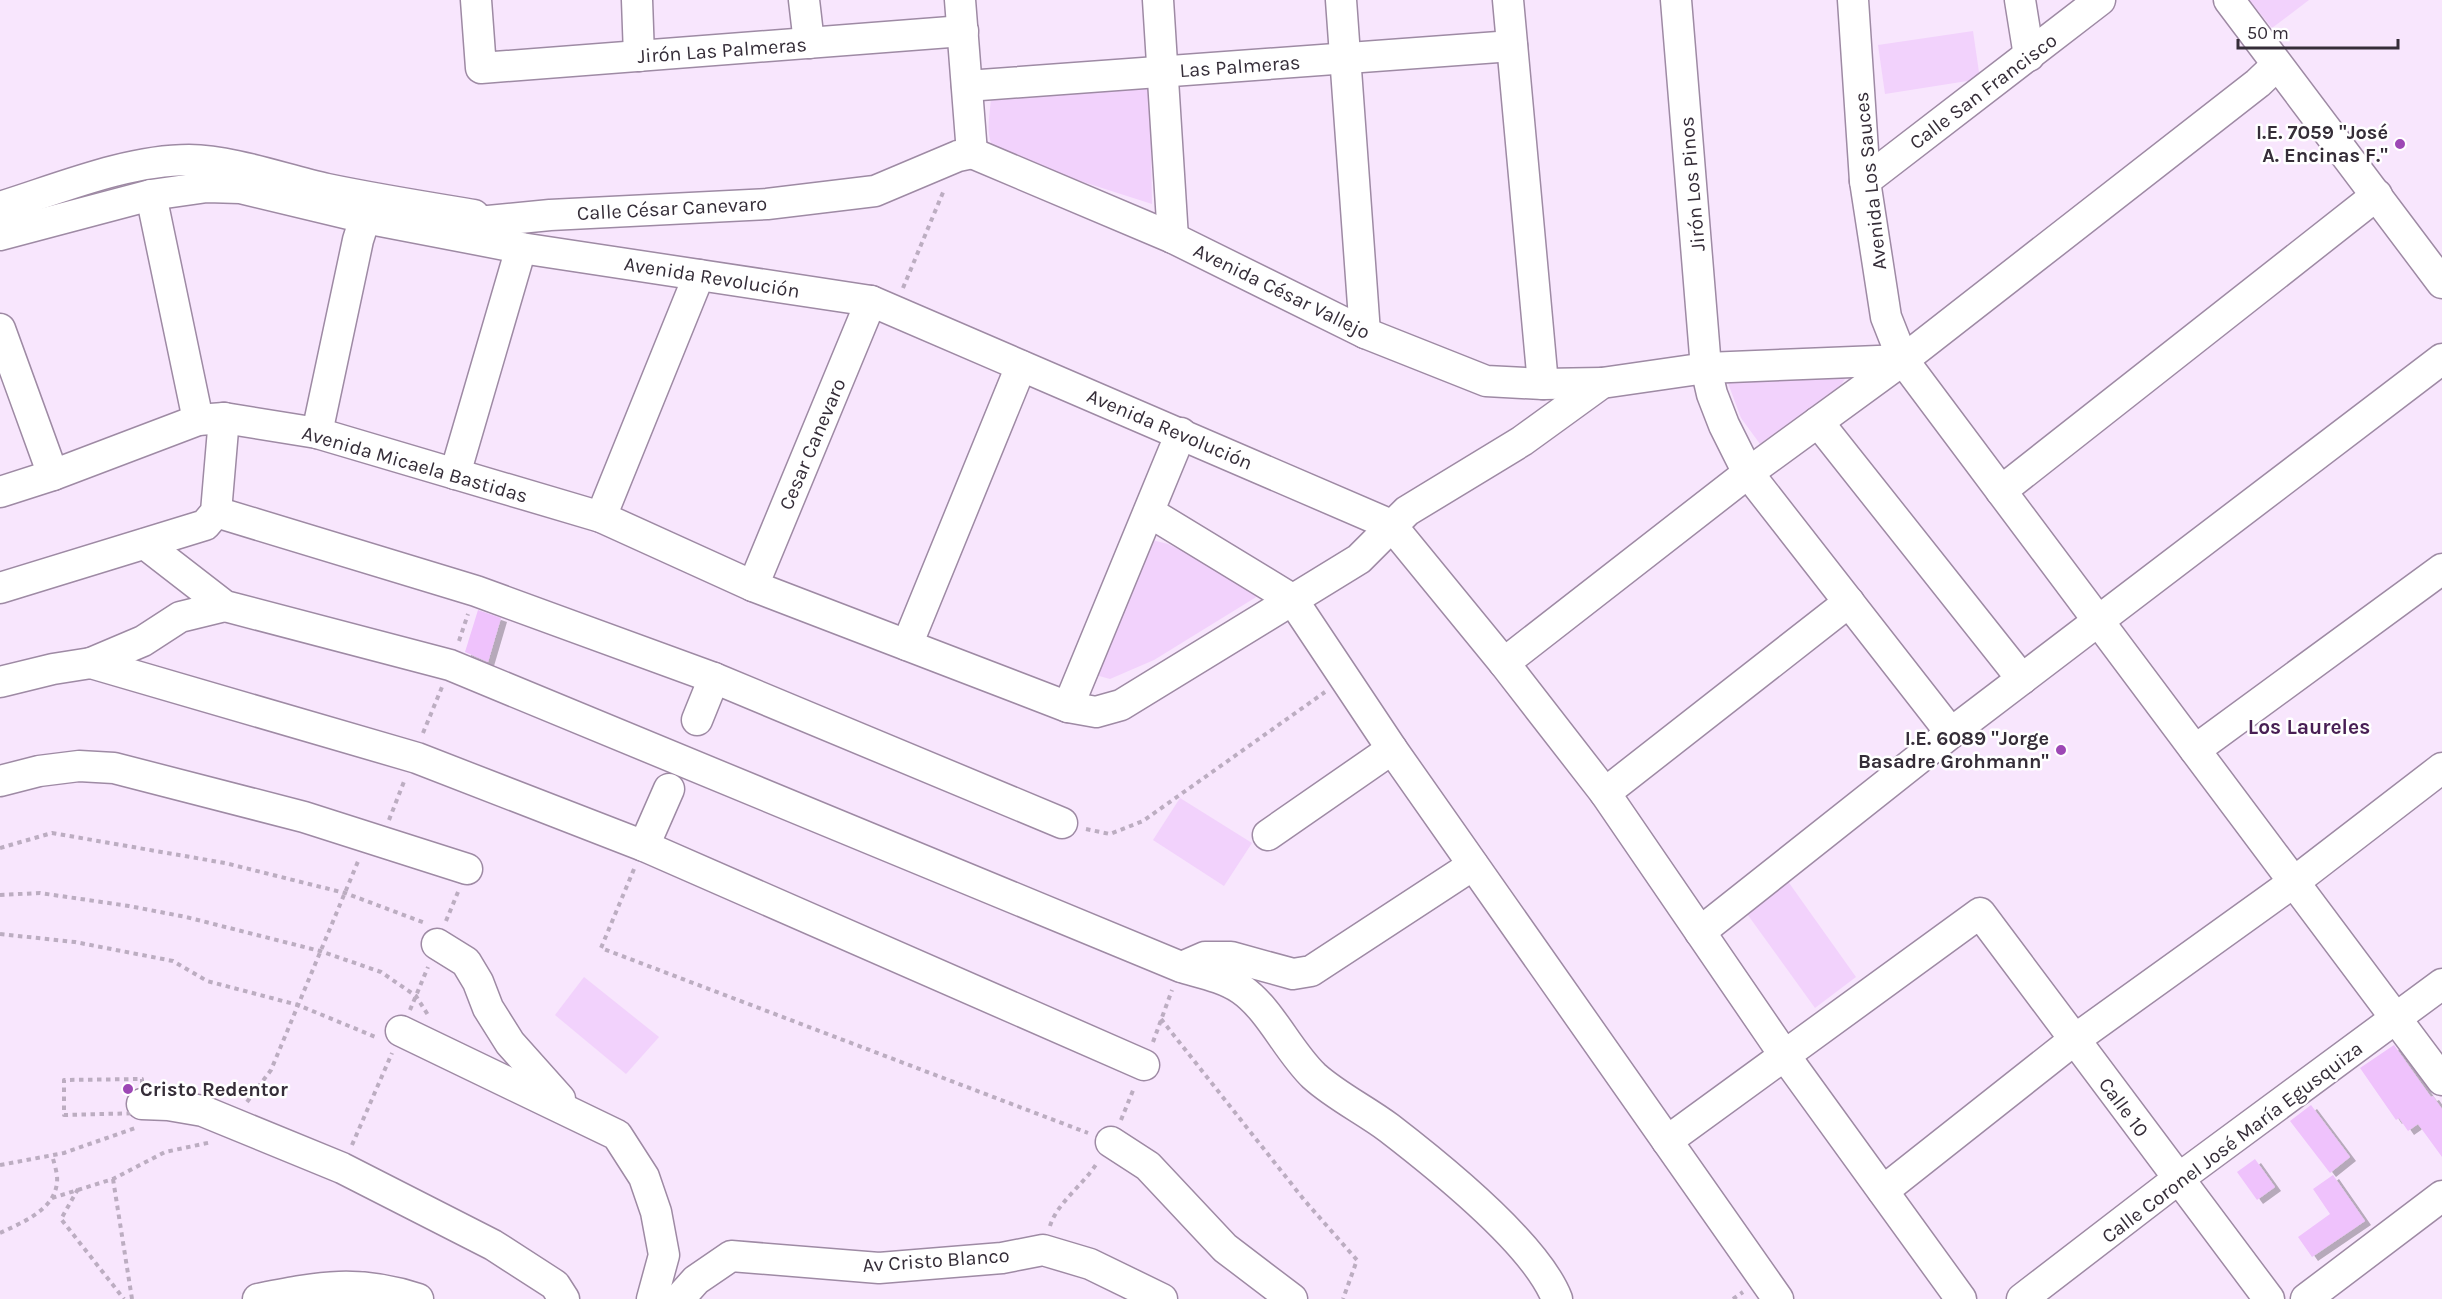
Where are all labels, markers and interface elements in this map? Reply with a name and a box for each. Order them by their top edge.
scale bar [2238,12,2398,50]
text: 50 m [2247,22,2289,44]
street label: Calle San Francisco [1905,29,2061,154]
street label: Jirón Las Palmeras [636,33,808,68]
street label: Las Palmeras [1179,51,1301,82]
street label: Avenida Los Sauces [1850,91,1891,271]
street label: Jirón Los Pinos [1675,116,1710,252]
place label: I.E. 7059 "José A. Encinas F." [2256,121,2388,167]
marker: I.E. 7059 "José A. Encinas F." [2393,137,2407,151]
street label: Calle César Canevaro [576,192,768,225]
street label: Avenida César Vallejo [1190,239,1374,344]
street label: Avenida Revolución [622,252,801,303]
street label: Cesar Canevaro [774,375,851,514]
street label: Avenida Revolución [1084,384,1256,475]
street label: Avenida Micaela Bastidas [299,421,530,508]
district label: Los Laureles [2248,715,2370,739]
place label: I.E. 6089 "Jorge Basadre Grohmann" [1858,727,2049,773]
marker: I.E. 6089 "Jorge Basadre Grohmann" [2054,743,2068,757]
street label: Calle Coronel José María Egusquiza [2097,1037,2367,1248]
street label: Calle 10 [2094,1073,2153,1141]
place label: Cristo Redentor [140,1078,288,1101]
marker: Cristo Redentor [121,1082,135,1096]
street label: Av Cristo Blanco [862,1244,1010,1277]

